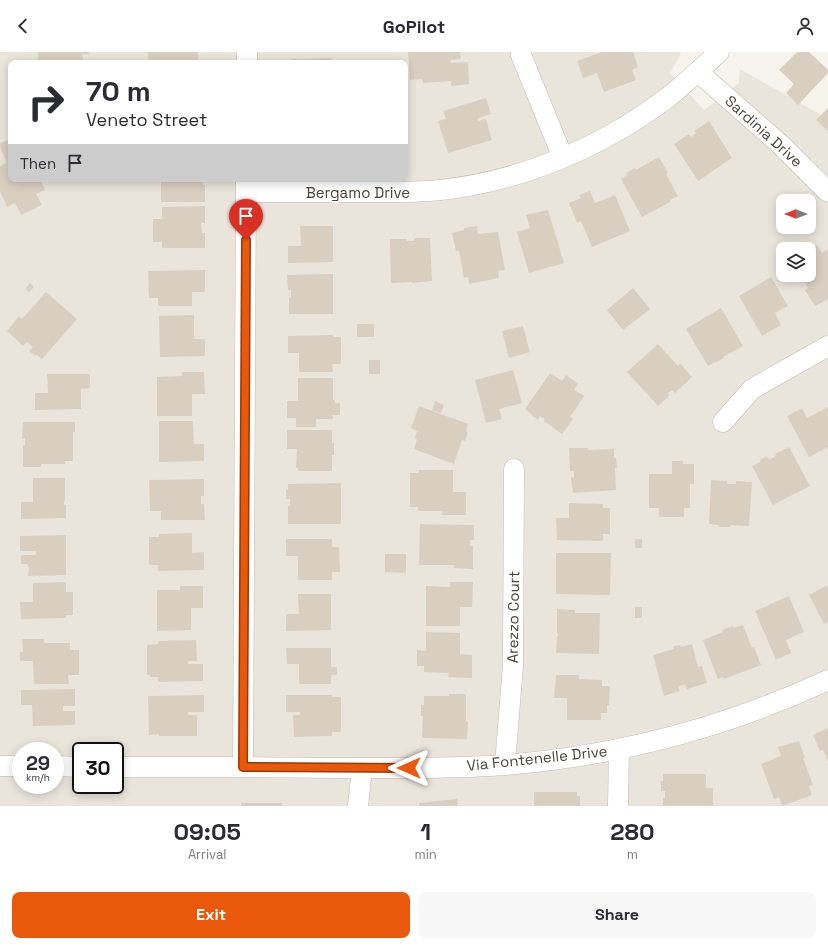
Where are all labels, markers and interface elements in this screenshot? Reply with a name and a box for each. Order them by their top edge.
icon: back [12,15,34,37]
text: GoPilot [383,15,445,38]
icon: person [794,15,816,37]
text: 70 m [86,73,151,109]
icon: right [20,76,72,128]
street label: Sardinia Drive [721,91,807,171]
text: Veneto Street [86,108,207,131]
icon: arrive [64,152,86,174]
text: Then [20,154,56,173]
street label: Bergamo Drive [306,183,410,202]
north arrow [776,194,816,234]
map controls [776,194,816,282]
pin [229,199,263,240]
icon: arrive [235,205,257,227]
button: layers [776,242,816,282]
street label: Arezzo Court [503,570,523,663]
street label: Via Fontenelle Drive [466,741,608,775]
speed limit sign: 30 [72,742,124,794]
position arrow [388,747,430,789]
text: 29 [26,750,50,776]
text: km/h [26,771,50,784]
text: 09:05 [173,816,241,847]
text: 1 [420,816,431,847]
text: 280 [610,816,655,847]
text: Arrival [188,846,227,863]
text: min [414,846,437,863]
text: m [627,846,638,863]
button: Exit [12,892,410,938]
button: Share [418,892,816,938]

